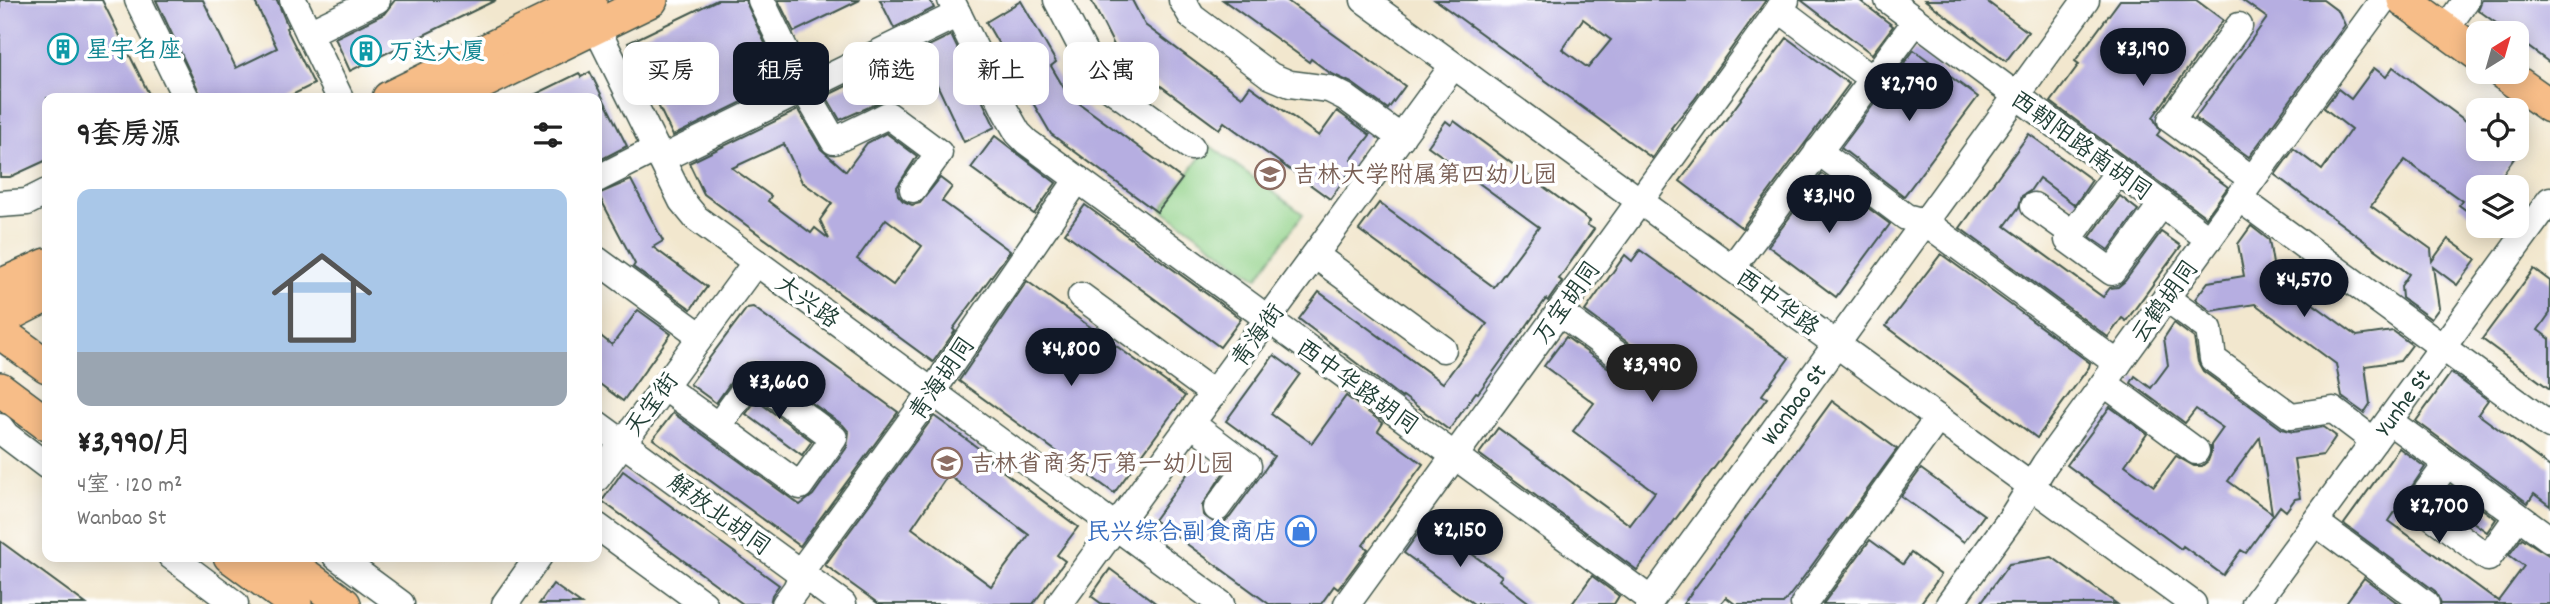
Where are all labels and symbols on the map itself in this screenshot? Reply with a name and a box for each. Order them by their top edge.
north arrow [2466,21,2529,84]
pin: ¥3,190 [2086,28,2200,88]
building icon: 星宇名座 [46,32,80,66]
building icon: 万达大厦 [349,34,383,68]
place label: 星宇名座 [86,35,182,69]
place label: 万达大厦 [389,37,485,71]
pin: ¥2,790 [1852,64,1966,123]
street label: 西朝阳路南胡同 [2002,84,2158,211]
school or university icon: 吉林大学附属第四幼儿园 [1253,157,1287,191]
place label: 吉林大学附属第四幼儿园 [1293,160,1557,194]
pin: ¥3,140 [1772,176,1886,235]
street label: 云鹤胡同 [2124,254,2208,352]
street label: 万宝胡同 [1526,255,1610,353]
pin: ¥4,570 [2247,260,2361,319]
street label: 西中华路 [1727,262,1825,346]
street label: 大兴路 [767,269,845,338]
street label: 青海街 [1225,298,1294,376]
pin: ¥4,800 [1014,328,1128,388]
street label: 青海胡同 [902,331,985,429]
street label: 西中华路胡同 [1288,332,1424,445]
pin: ¥3,990 [1595,344,1709,404]
street label: Wanbao St [1754,358,1837,454]
pin: ¥3,660 [722,362,836,421]
street label: Yunhe St [2368,363,2441,445]
street label: 天宝街 [619,367,688,445]
school or university icon: 吉林省商务厅第一幼儿园 [930,446,964,480]
place label: 吉林省商务厅第一幼儿园 [970,449,1234,483]
street label: 解放北胡同 [660,467,777,565]
pin: ¥2,700 [2382,486,2496,545]
pin: ¥2,150 [1403,510,1517,569]
shop icon: 民兴综合副食商店 [1284,514,1318,548]
place label: 民兴综合副食商店 [1086,517,1278,551]

